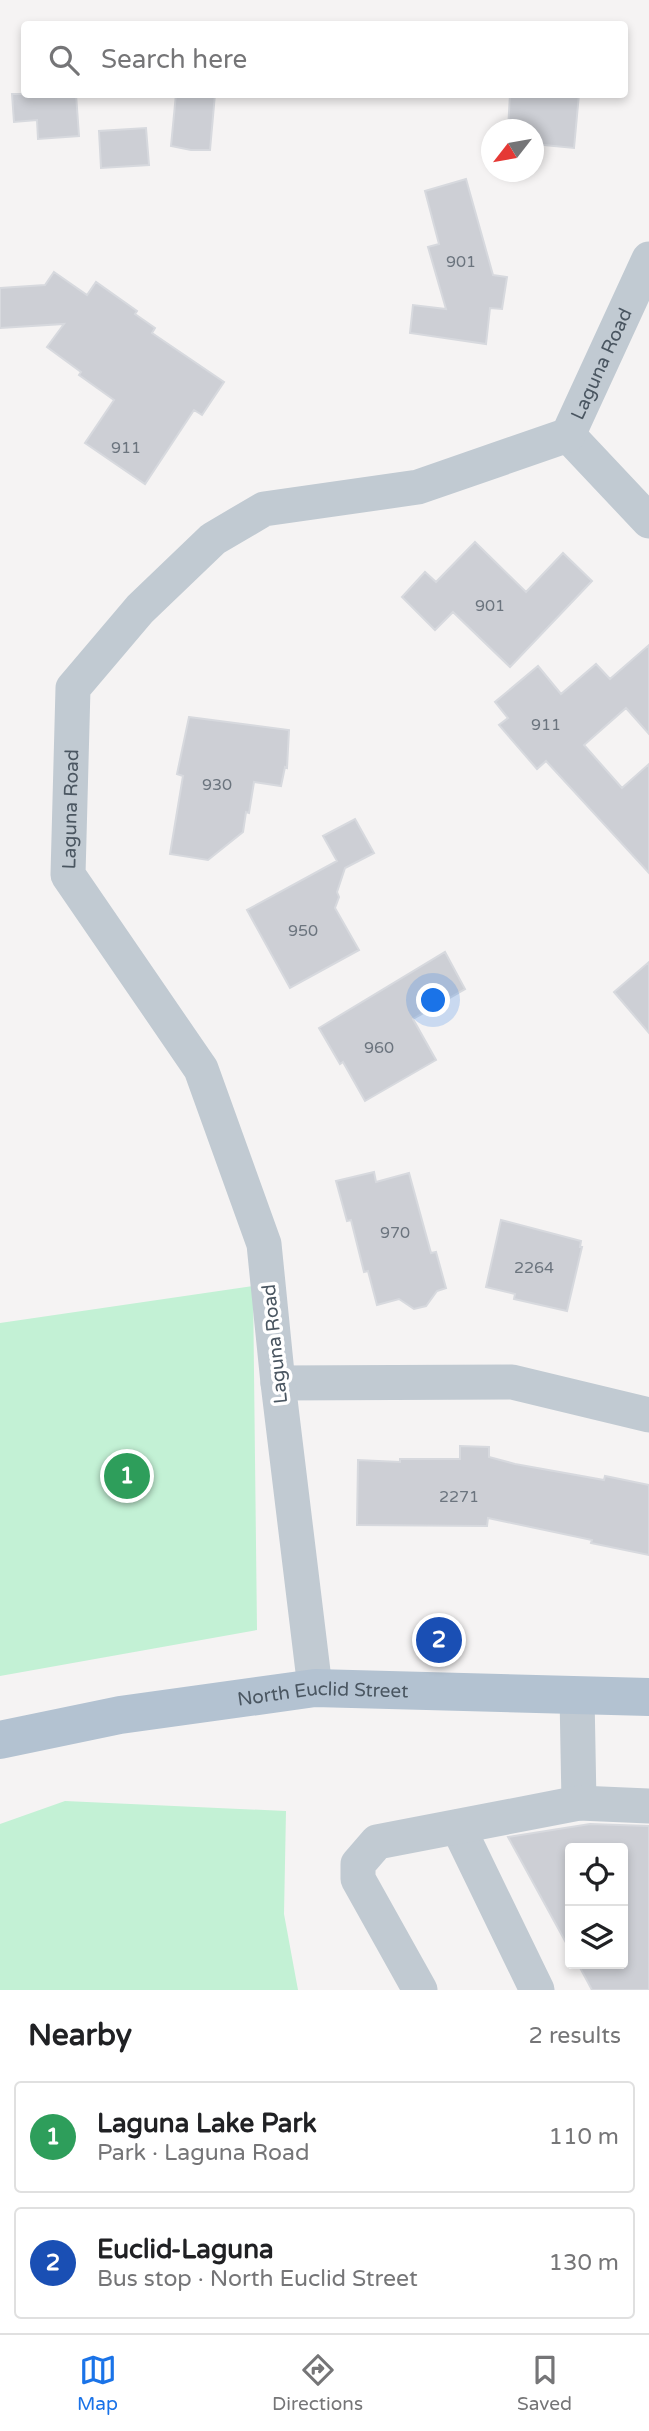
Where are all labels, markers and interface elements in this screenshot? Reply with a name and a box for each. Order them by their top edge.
search box [21,21,628,98]
icon: search [45,41,83,79]
text: Search here [101,44,247,75]
north arrow [481,119,544,182]
house number: 901 [446,252,476,272]
street label: Laguna Road [567,305,637,423]
house number: 911 [111,438,141,458]
house number: 901 [475,596,505,616]
house number: 911 [531,715,561,735]
street label: Laguna Road [58,749,83,870]
house number: 930 [202,775,232,795]
house number: 950 [288,921,318,941]
your location [416,983,450,1017]
house number: 960 [364,1038,394,1058]
house number: 970 [380,1223,410,1243]
house number: 2264 [514,1258,554,1278]
street label: Laguna Road [258,1283,292,1405]
pin: 1 [104,1450,150,1502]
house number: 2271 [439,1487,479,1507]
pin: 2 [416,1614,462,1666]
street label: North Euclid Street [236,1678,409,1711]
map controls [565,1843,628,1969]
button: locate [565,1843,628,1906]
button: layers [565,1906,628,1969]
text: Nearby [28,2017,132,2054]
text: 2 results [528,2022,621,2050]
text: Laguna Lake Park [97,2108,317,2139]
text: 1 [46,2123,60,2151]
text: 110 m [549,2123,619,2151]
text: Park · Laguna Road [97,2139,309,2167]
text: Euclid-Laguna [97,2234,274,2265]
text: 2 [46,2249,60,2277]
text: 130 m [549,2249,619,2277]
text: Bus stop · North Euclid Street [97,2265,418,2293]
tab: Map [77,2351,118,2415]
tab: Directions [272,2351,363,2415]
tab: Saved [517,2351,572,2415]

